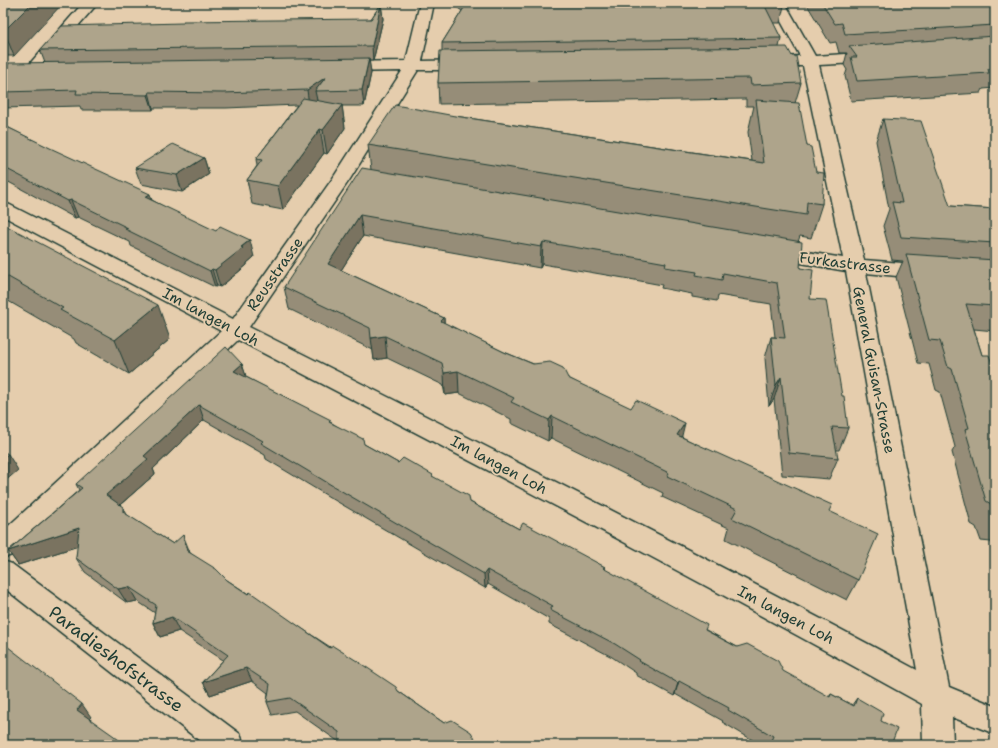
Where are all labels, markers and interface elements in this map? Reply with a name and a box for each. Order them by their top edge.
street label: Reusstrasse [242,233,308,315]
street label: Furkastrasse [798,247,892,279]
street label: Im langen Loh [159,283,263,351]
street label: General Guisan-Strasse [848,285,900,455]
street label: Im langen Loh [447,431,551,499]
street label: Im langen Loh [734,581,838,649]
street label: Paradieshofstrasse [44,600,188,718]

